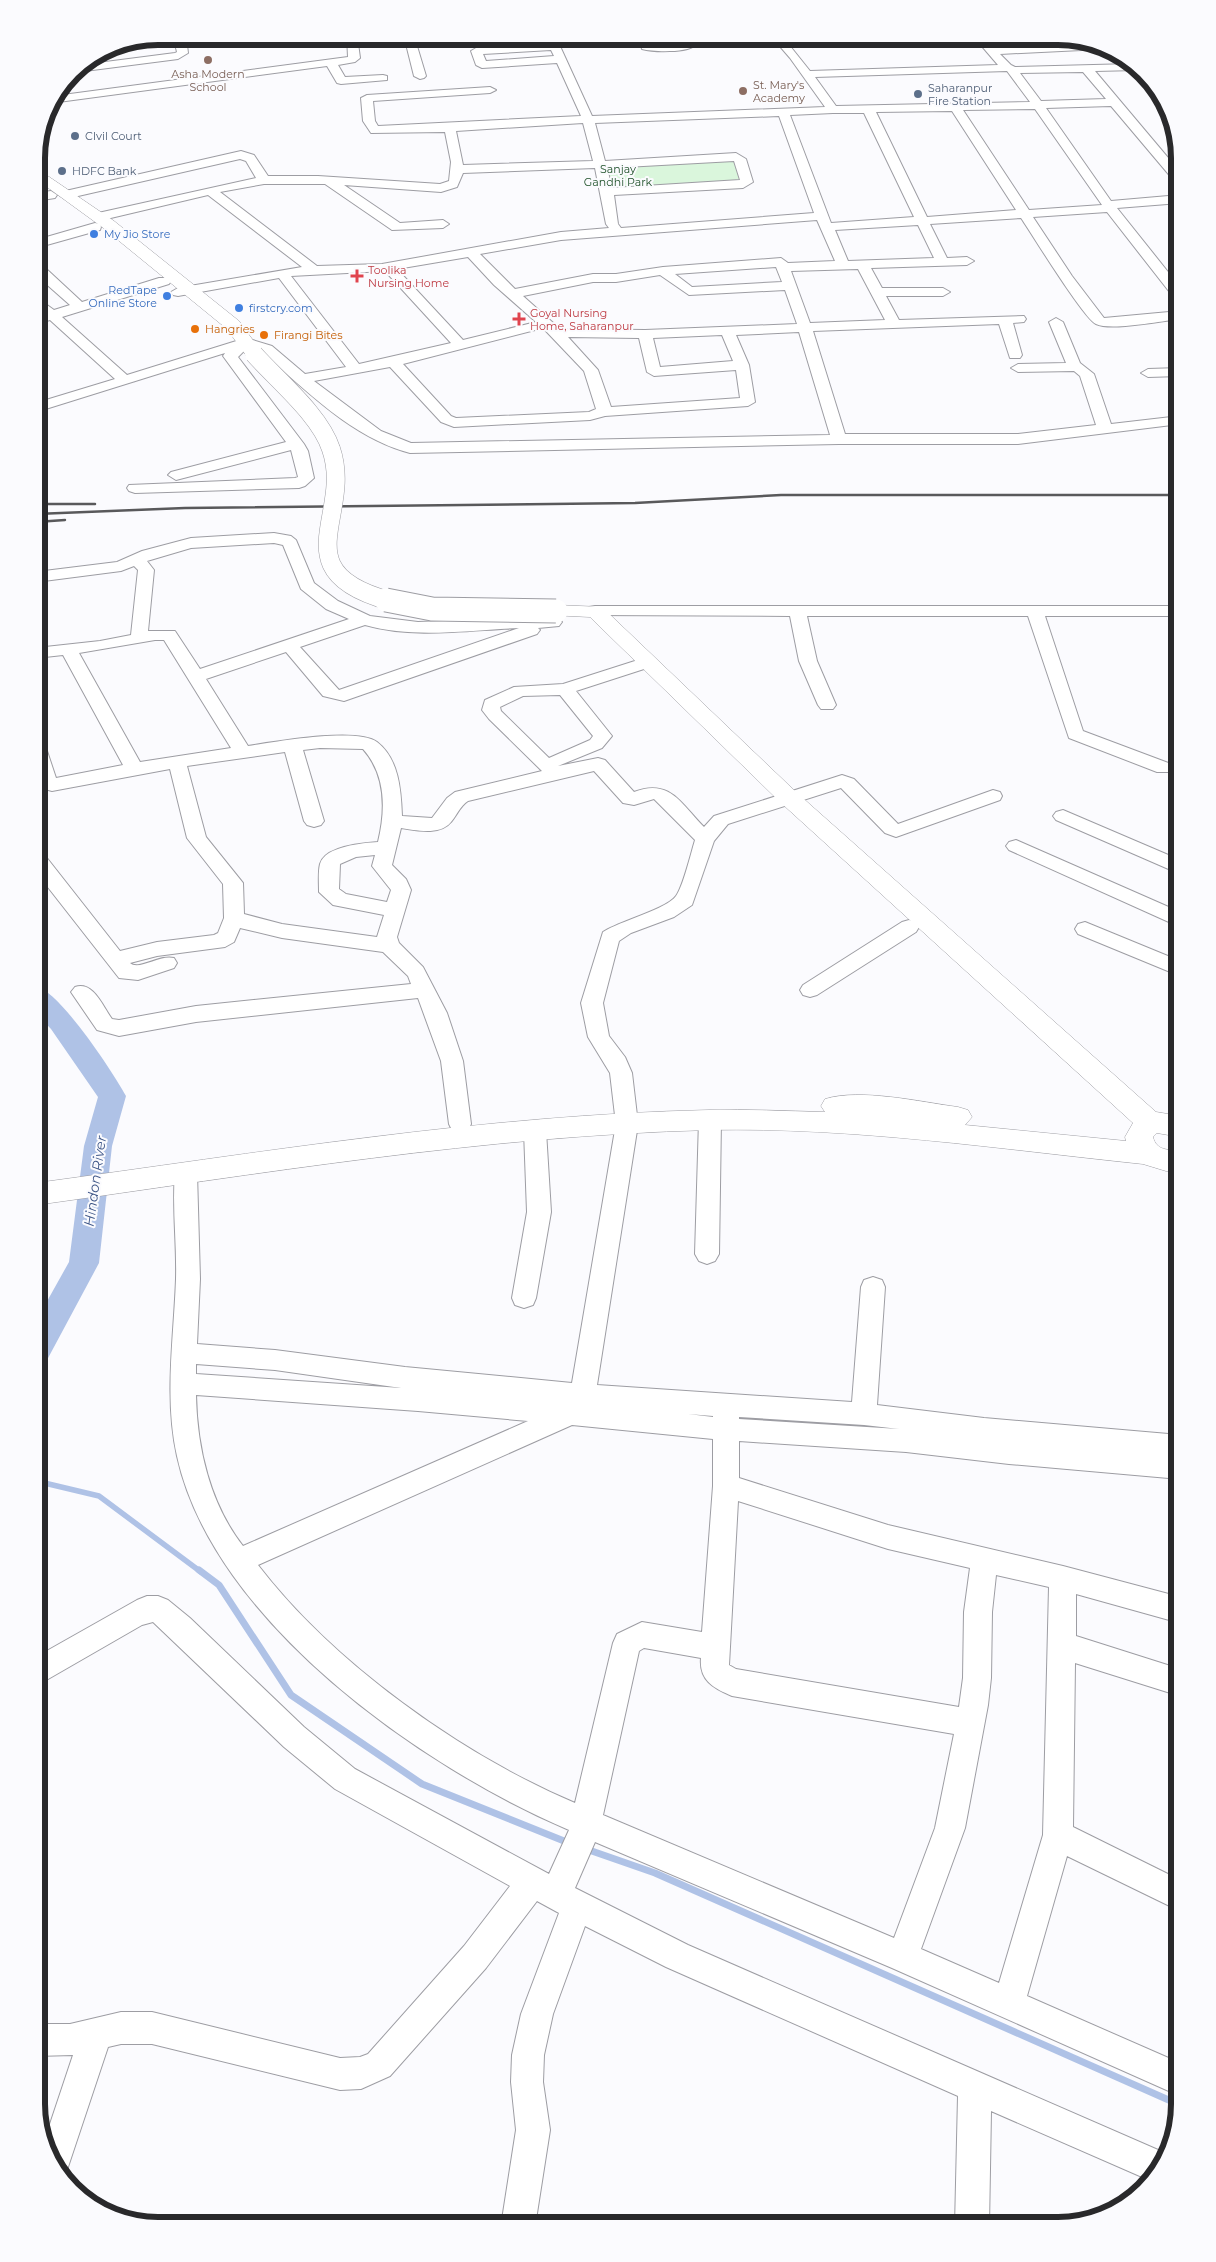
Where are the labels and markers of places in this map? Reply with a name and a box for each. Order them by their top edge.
marker: Asha Modern School [202,54,214,66]
place label: Asha Modern School [171,67,245,94]
place label: St. Mary's Academy [753,78,805,105]
place label: Saharanpur Fire Station [928,81,992,108]
marker: St. Mary's Academy [737,85,749,97]
marker: Saharanpur Fire Station [912,88,924,100]
place label: CIvil Court [85,129,142,143]
marker: CIvil Court [69,130,81,142]
place label: HDFC Bank [72,164,137,178]
marker: HDFC Bank [56,165,68,177]
place label: My Jio Store [104,227,171,241]
marker: My Jio Store [88,228,100,240]
place label: Toolika Nursing Home [368,263,449,290]
marker: Toolika Nursing Home [350,269,364,283]
place label: RedTape Online Store [89,283,157,310]
marker: RedTape Online Store [161,290,173,302]
place label: firstcry.com [249,301,313,315]
marker: firstcry.com [233,302,245,314]
place label: Goyal Nursing Home, Saharanpur [530,306,634,333]
marker: Goyal Nursing Home, Saharanpur [512,312,526,326]
place label: Hangries [205,322,255,336]
marker: Hangries [189,323,201,335]
place label: Firangi Bites [274,328,343,342]
marker: Firangi Bites [258,329,270,341]

